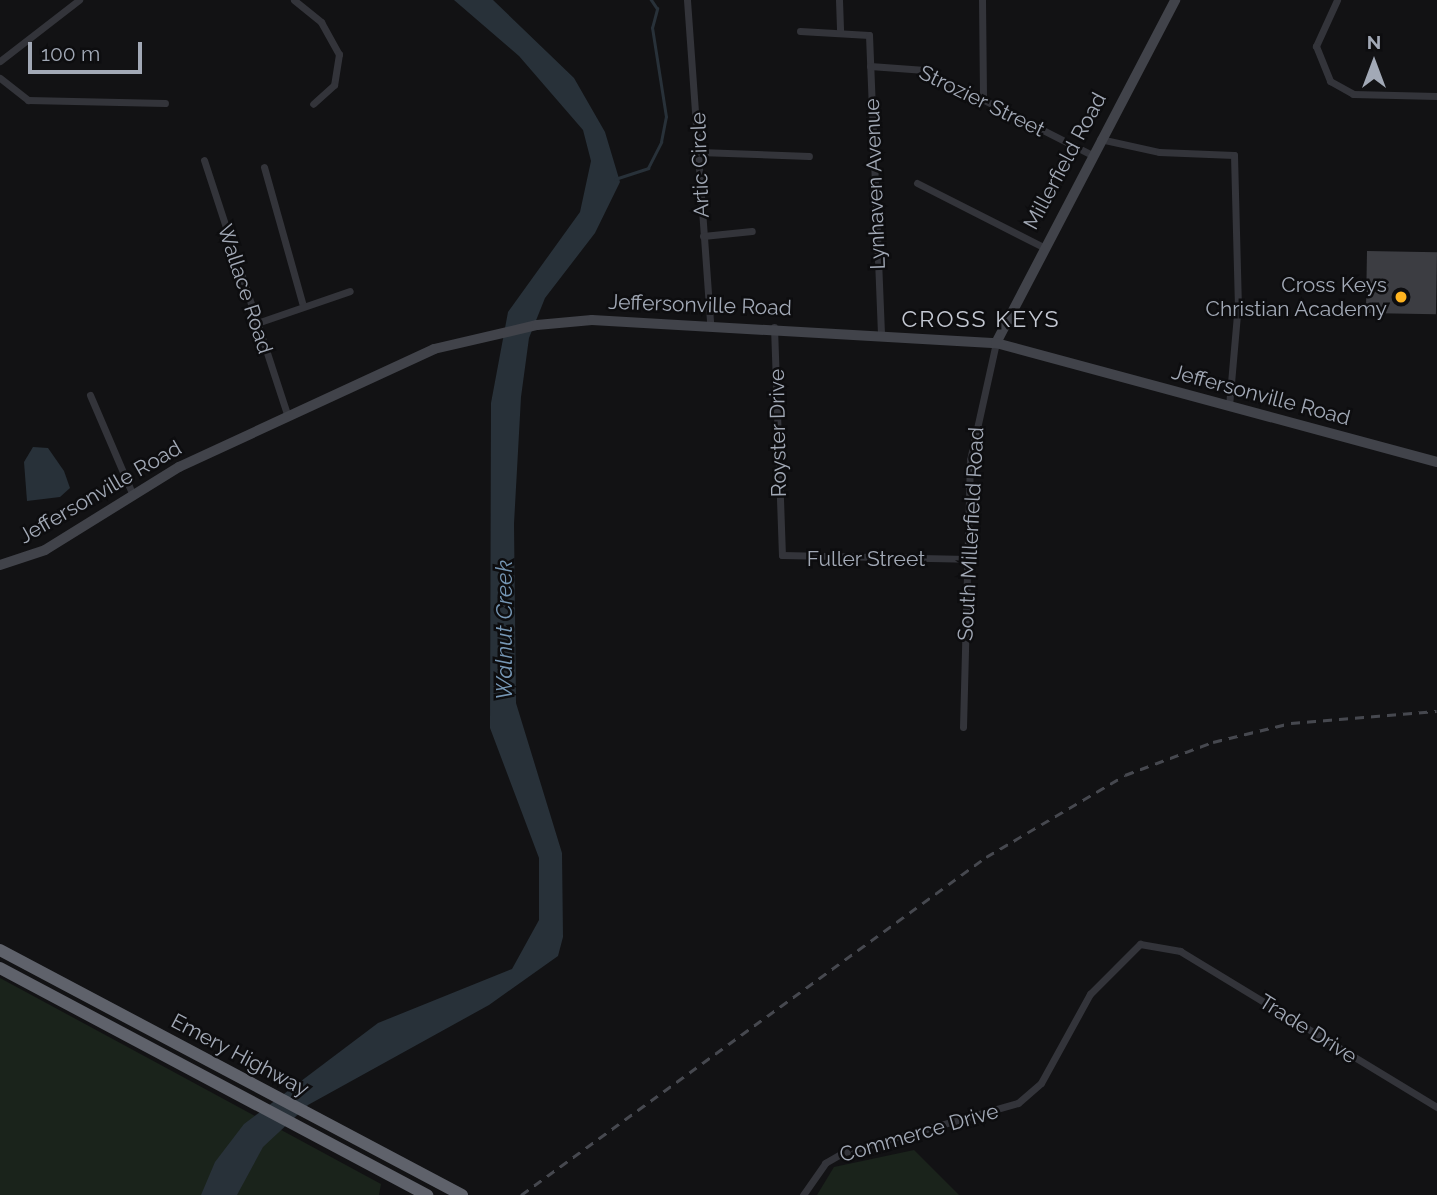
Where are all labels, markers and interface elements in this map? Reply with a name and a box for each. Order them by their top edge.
scale bar [32,28,145,72]
north arrow [1339,28,1409,98]
text: N [1367,31,1381,53]
text: 100 m [41,41,100,66]
street label: Strozier Street [915,60,1049,142]
street label: Millerfield Road [1018,88,1112,234]
street label: Lynhaven Avenue [859,98,891,270]
street label: Artic Circle [686,112,714,218]
street label: Wallace Road [212,221,278,357]
place label: Cross Keys Christian Academy [1205,272,1387,322]
street label: Jeffersonville Road [608,289,792,321]
marker: Cross Keys Christian Academy [1393,289,1409,305]
district label: CROSS KEYS [903,305,1059,333]
street label: Jeffersonville Road [1169,359,1353,431]
street label: Royster Drive [764,368,792,498]
street label: South Millerfield Road [953,427,989,641]
street label: Jeffersonville Road [14,435,186,549]
street label: Fuller Street [807,546,925,572]
water label: Walnut Creek [490,560,518,700]
street label: Trade Drive [1254,989,1362,1069]
street label: Emery Highway [167,1008,313,1102]
street label: Commerce Drive [837,1098,1001,1168]

